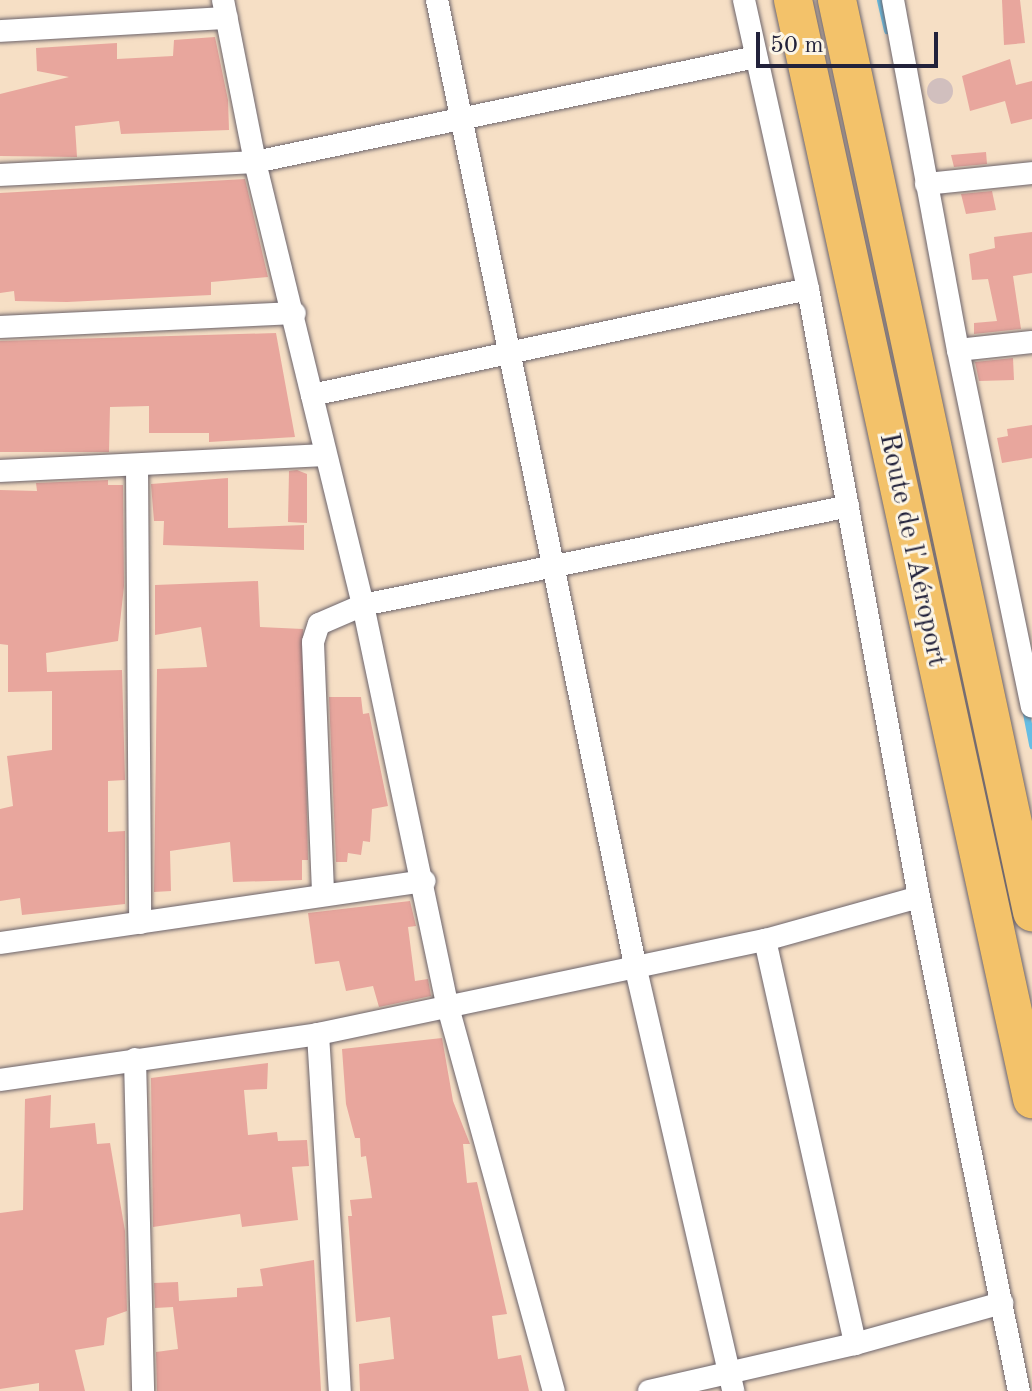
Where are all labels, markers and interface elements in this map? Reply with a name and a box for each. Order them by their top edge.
scale bar [760,16,942,66]
text: 50 m [770,34,824,58]
street label: Route de l'Aéroport [871,430,953,670]

